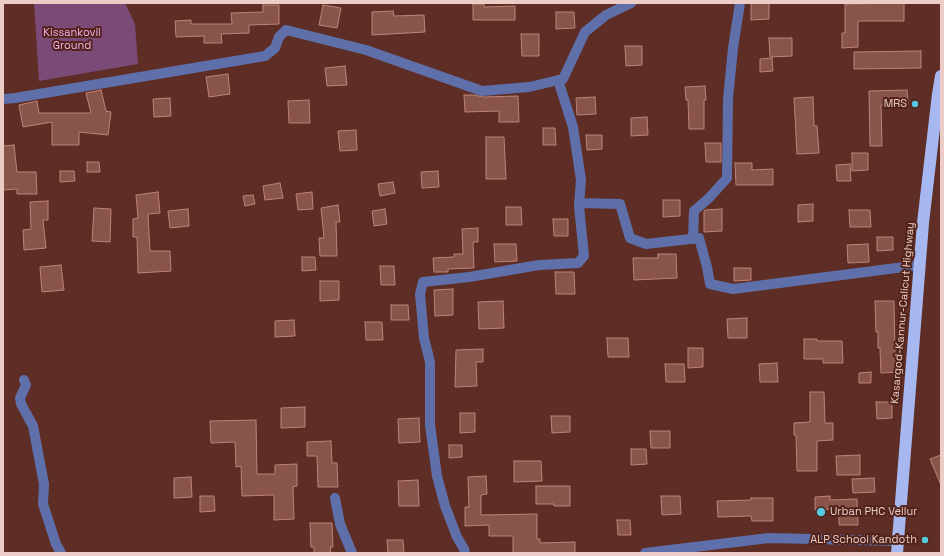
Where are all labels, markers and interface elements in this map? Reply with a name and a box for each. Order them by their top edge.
park label: Kissankovil Ground [43,26,101,52]
place label: MRS [884,97,907,111]
marker: MRS [910,99,920,109]
street label: Kasargod-Kannur-Calicut Highway [888,222,918,404]
place label: Urban PHC Vellur [830,505,917,519]
marker: Urban PHC Vellur [815,506,827,518]
place label: ALP School Kandoth [810,533,917,547]
marker: ALP School Kandoth [920,535,930,545]

